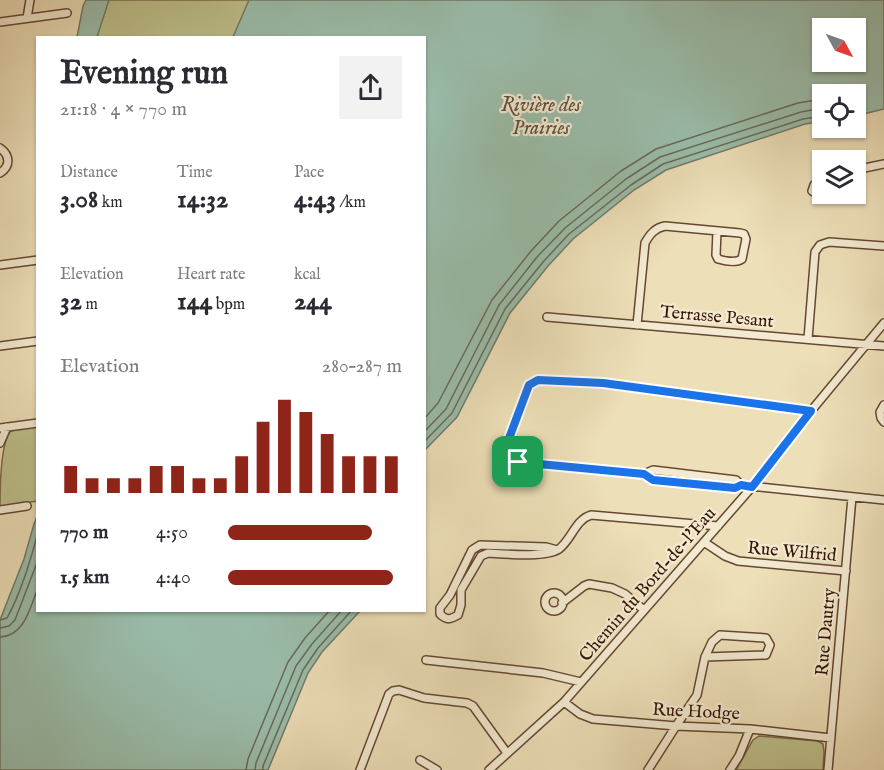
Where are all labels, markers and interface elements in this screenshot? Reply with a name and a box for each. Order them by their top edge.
north arrow [812,18,866,72]
map controls [812,18,866,204]
text: Evening run [60,53,228,95]
button: share [339,56,402,119]
button: locate [812,84,866,138]
water label: Rivière des Prairies [501,93,581,141]
text: 21:18 · 4 × 770 m [60,97,187,122]
button: layers [812,150,866,204]
text: Distance [60,163,118,183]
text: Time [177,163,213,183]
text: Pace [294,163,324,183]
text: 3.08 [60,183,98,216]
text: 14:32 [177,183,228,216]
text: 4:43 [294,183,336,216]
text: km [98,193,123,213]
text: /km [336,193,366,213]
text: Elevation [60,265,123,285]
text: Heart rate [177,265,245,285]
text: kcal [294,265,321,285]
text: 32 [60,285,82,318]
text: 144 [177,285,212,318]
text: 244 [294,285,332,318]
text: m [82,295,98,315]
text: bpm [212,295,245,315]
street label: Terrasse Pesant [659,301,775,334]
text: Elevation [60,354,139,379]
text: 280–287 m [322,354,402,379]
pin [492,436,543,487]
icon: arrive [501,445,534,478]
street label: Chemin du Bord-de-l'Eau [575,503,722,667]
text: 770 m [60,520,108,545]
text: 4:50 [156,520,188,545]
street label: Rue Wilfrid [746,537,838,568]
text: 1.5 km [60,565,110,590]
text: 4:40 [156,565,191,590]
street label: Rue Dautry [811,587,842,677]
street label: Rue Hodge [652,699,740,726]

